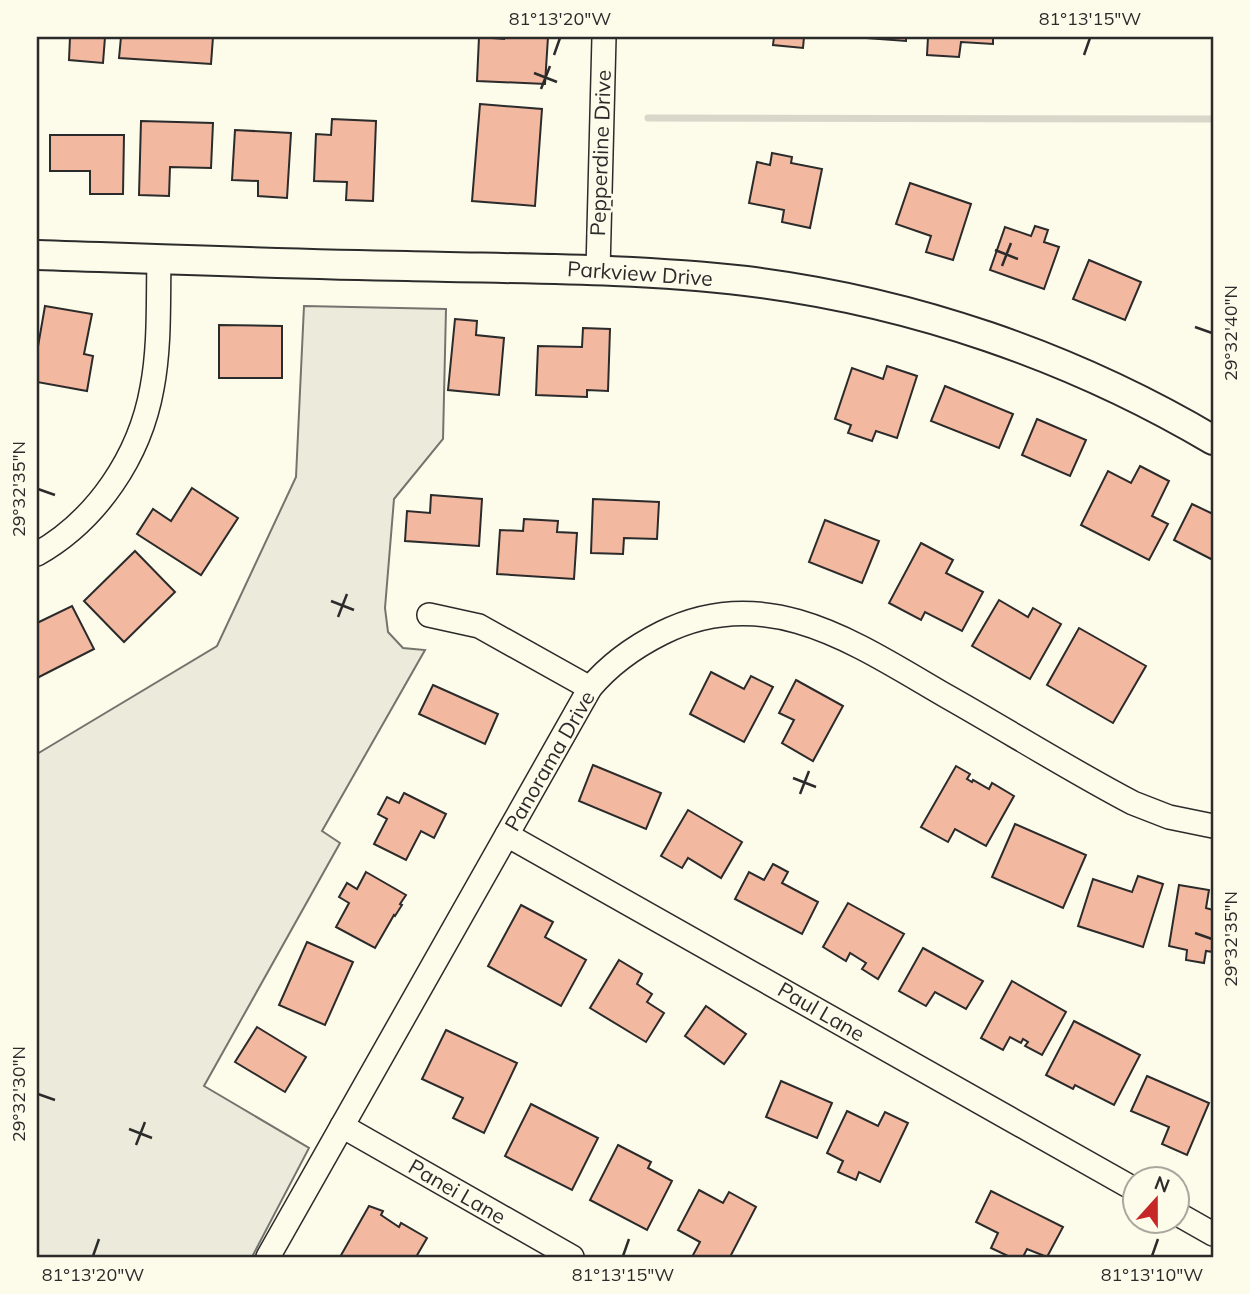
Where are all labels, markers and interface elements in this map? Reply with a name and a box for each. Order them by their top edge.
text: 81°13'20"W [509,7,611,30]
text: 81°13'15"W [1039,7,1141,30]
street label: Pepperdine Drive [584,69,616,237]
street label: Parkview Drive [566,255,714,291]
text: 29°32'40"N [1219,285,1242,381]
text: 29°32'35"N [7,441,30,537]
street label: Panorama Drive [499,686,600,835]
text: 29°32'35"N [1219,891,1242,987]
street label: Paul Lane [773,976,870,1046]
text: 29°32'30"N [7,1046,30,1142]
street label: Panei Lane [404,1153,511,1229]
north arrow [1120,1164,1190,1234]
text: N [1151,1170,1173,1198]
text: 81°13'20"W [42,1263,144,1286]
text: 81°13'15"W [572,1263,674,1286]
text: 81°13'10"W [1101,1263,1203,1286]

